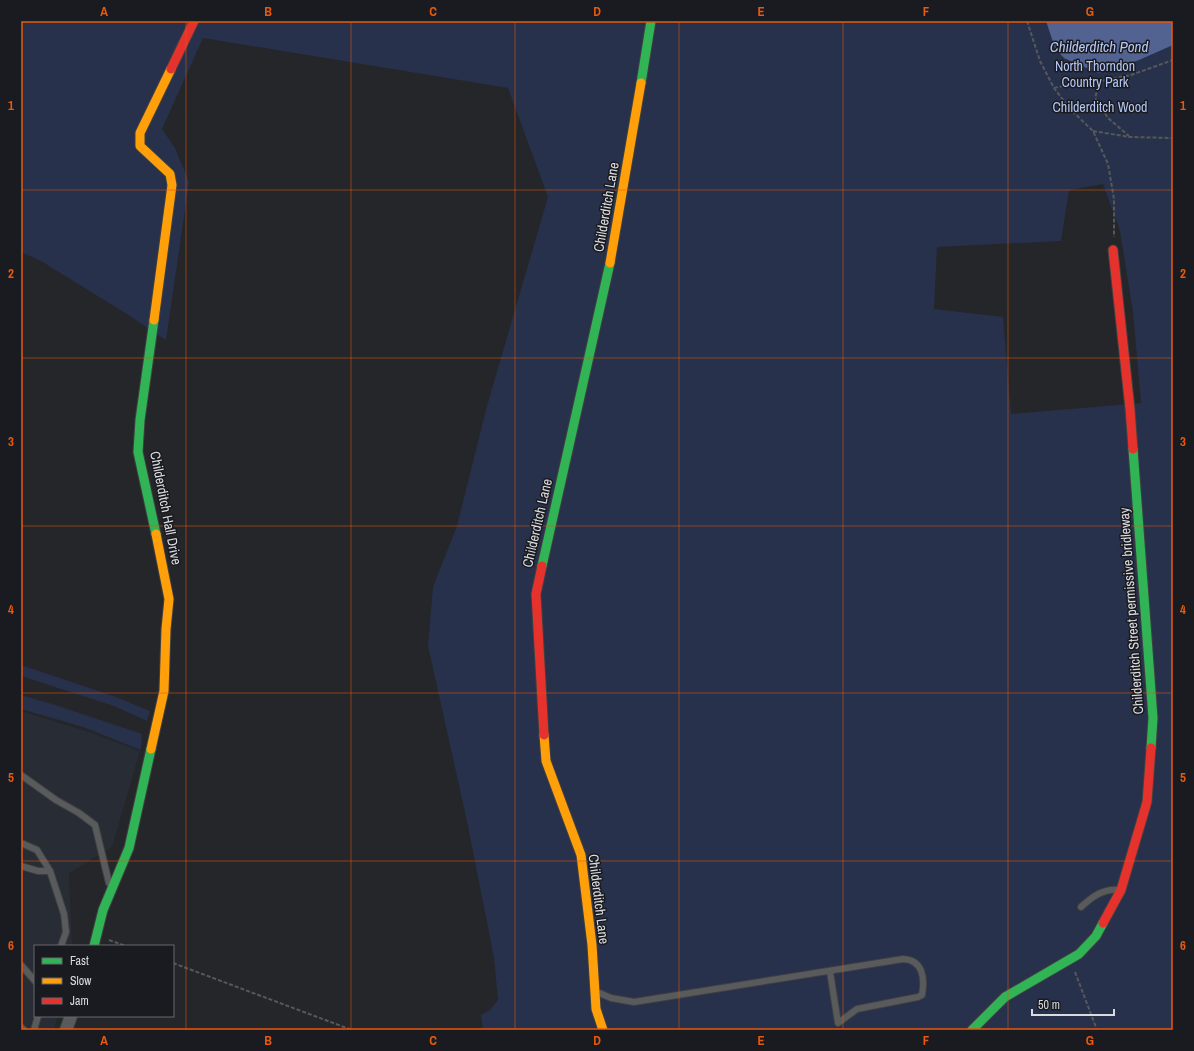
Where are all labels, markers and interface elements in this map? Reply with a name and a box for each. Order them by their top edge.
text: A [100,3,108,20]
text: B [264,3,272,20]
text: C [429,3,437,20]
text: D [593,3,601,20]
text: E [757,3,765,20]
text: F [923,3,930,20]
text: G [1086,3,1094,20]
water label: Childerditch Pond [1050,36,1148,57]
park label: North Thorndon Country Park [1055,57,1135,91]
text: 1 [8,97,14,114]
text: 1 [1180,97,1186,114]
park label: Childerditch Wood [1053,98,1147,116]
street label: Childerditch Lane [589,161,623,253]
text: 2 [8,265,14,282]
text: 2 [1180,265,1186,282]
text: 3 [8,433,14,450]
text: 3 [1180,433,1186,450]
street label: Childerditch Hall Drive [146,450,186,566]
street label: Childerditch Lane [518,477,556,569]
street label: Childerditch Street permissive bridleway [1115,507,1147,715]
text: 4 [8,601,14,618]
text: 4 [1180,601,1186,618]
text: 5 [8,769,14,786]
text: 5 [1180,769,1186,786]
street label: Childerditch Lane [585,853,613,945]
text: 6 [8,937,14,954]
text: 6 [1180,937,1186,954]
legend [34,945,174,1017]
text: Fast [70,953,89,969]
text: Slow [70,973,92,989]
scale bar [1032,991,1114,1017]
text: Jam [70,993,89,1009]
text: 50 m [1038,997,1060,1013]
text: A [100,1032,108,1049]
text: B [264,1032,272,1049]
text: C [429,1032,437,1049]
text: D [593,1032,601,1049]
text: E [757,1032,765,1049]
text: F [923,1032,930,1049]
text: G [1086,1032,1094,1049]

